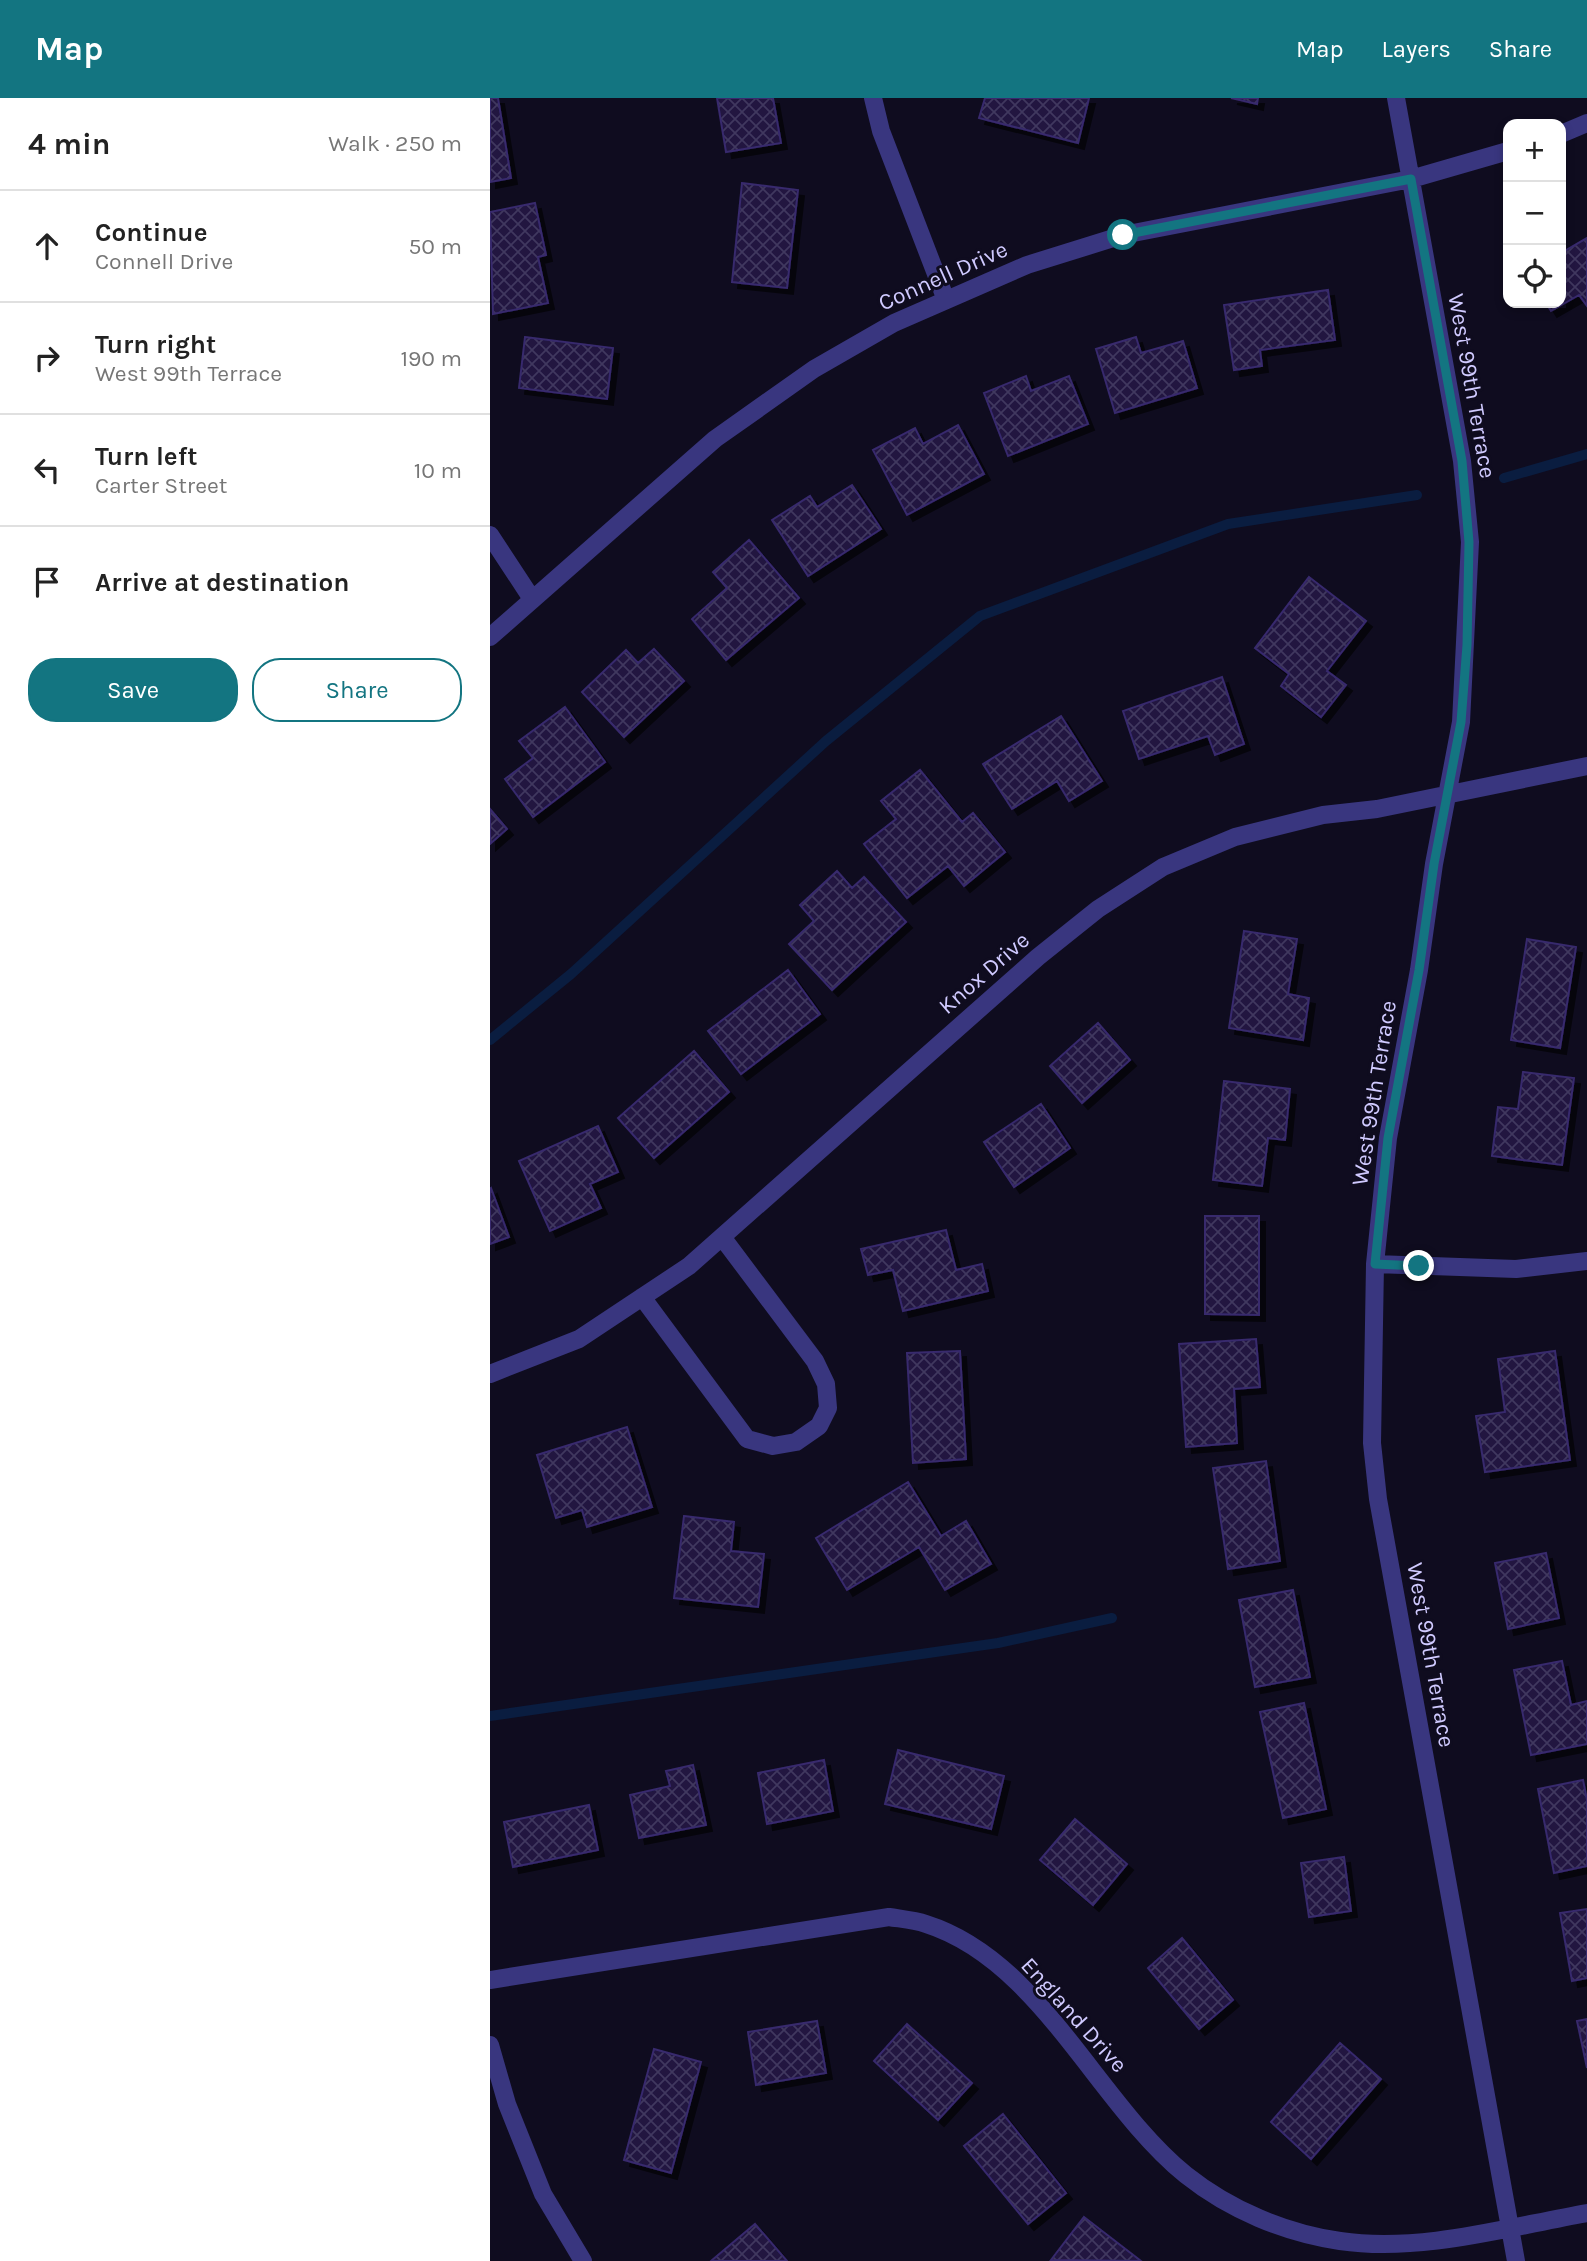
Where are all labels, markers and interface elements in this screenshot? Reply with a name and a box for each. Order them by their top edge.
text: Map [35,30,103,68]
text: Map [1296,35,1344,63]
text: Layers [1382,35,1451,63]
text: Share [1489,35,1552,63]
map controls [1503,119,1566,308]
button: + [1503,119,1566,182]
text: 4 min [28,126,110,162]
text: Walk · 250 m [328,130,462,157]
button: − [1503,182,1566,245]
text: Continue [95,217,207,248]
route start [1107,219,1138,250]
icon: ahead [28,227,66,265]
text: 50 m [408,233,462,260]
street label: Connell Drive [874,236,1012,316]
button: locate [1503,245,1566,308]
text: Connell Drive [95,248,233,275]
street label: West 99th Terrace [1442,292,1502,480]
text: Turn right [95,329,216,360]
icon: right [28,339,66,377]
text: 190 m [400,345,462,372]
text: West 99th Terrace [95,360,282,387]
text: Turn left [95,441,197,472]
icon: left [28,451,66,489]
text: 10 m [414,457,462,484]
text: Carter Street [95,472,227,499]
icon: arrive [28,563,66,601]
text: Arrive at destination [95,567,349,598]
button: Save [28,658,238,722]
button: Share [252,658,462,722]
street label: Knox Drive [933,926,1035,1020]
street label: West 99th Terrace [1346,999,1402,1187]
route end [1403,1250,1434,1281]
street label: West 99th Terrace [1401,1561,1461,1749]
street label: England Drive [1015,1952,1133,2078]

